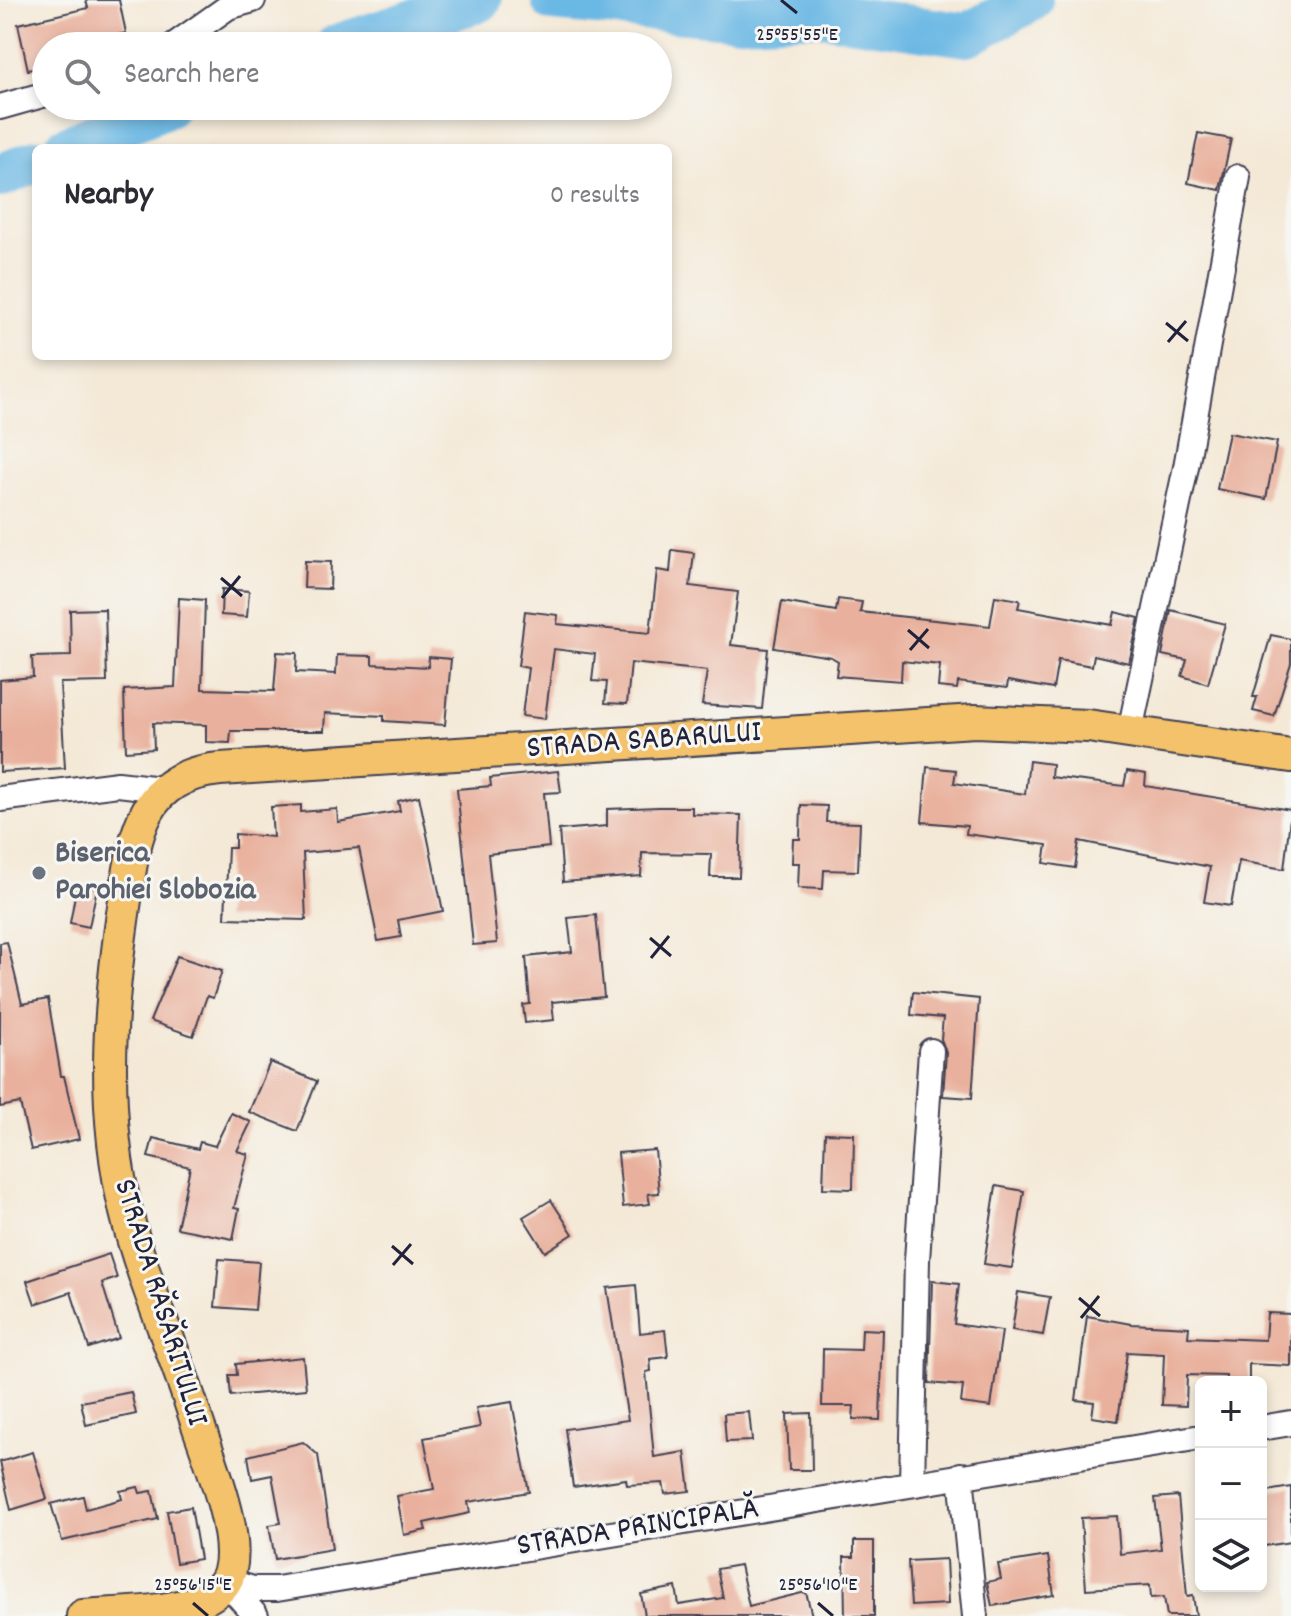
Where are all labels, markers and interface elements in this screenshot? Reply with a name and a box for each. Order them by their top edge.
text: 25°55'55"E [756,22,838,50]
search box [32,32,672,120]
icon: search [60,54,104,98]
text: Search here [124,55,260,98]
text: Nearby [64,172,153,221]
text: 0 results [550,178,640,215]
street label: STRADA SABARULUI [525,711,763,773]
place label: Biserica Parohiei Slobozia [55,832,257,915]
marker: Biserica Parohiei Slobozia [30,864,48,882]
street label: STRADA RĂSĂRITULUI [100,1174,218,1432]
map controls [1195,1376,1267,1592]
button: + [1195,1376,1267,1448]
button: − [1195,1448,1267,1520]
street label: STRADA PRINCIPALĂ [514,1487,762,1571]
button: layers [1195,1520,1267,1592]
text: 25°56'15"E [154,1572,232,1600]
text: 25°56'10"E [779,1572,857,1600]

